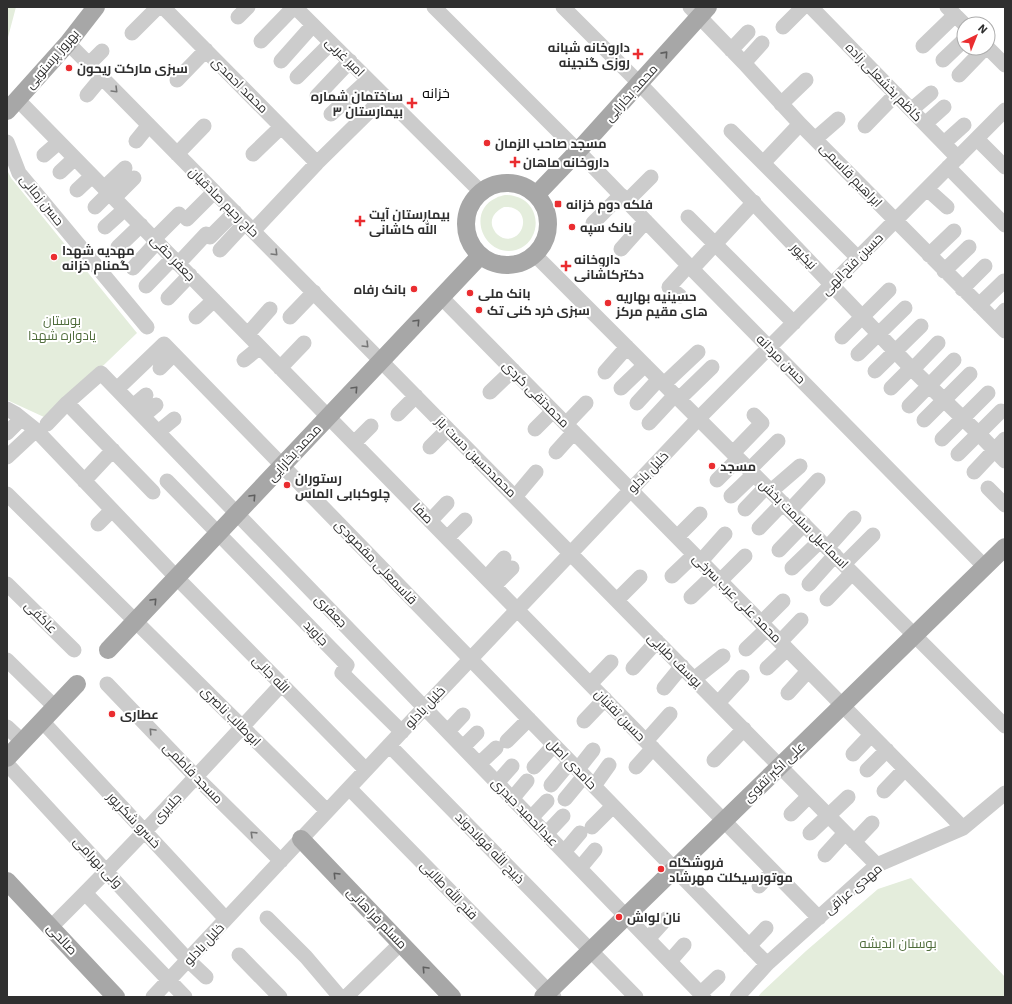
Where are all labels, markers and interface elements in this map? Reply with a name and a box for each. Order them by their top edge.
north arrow [956,16,996,56]
text: N [975,21,991,37]
street label: بهروز پرستویی [21,26,83,93]
street label: امیر غربی [322,34,368,80]
place label: داروخانه شبانه روزی گنجینه [548,39,630,71]
street label: کاظم بخشعلی زاده [841,39,926,126]
marker: داروخانه شبانه روزی گنجینه [633,49,643,59]
one-way arrow [661,51,668,59]
street label: محمد احمدی [208,53,272,117]
place label: سبزی مارکت ریحون [77,60,188,77]
street label: محمد بخارایی [601,61,661,125]
marker: سبزی مارکت ریحون [64,63,74,73]
district label: خزانه [422,84,450,102]
one-way arrow [110,85,118,93]
place label: ساختمان شماره ۳ بیمارستان [311,88,403,120]
marker: ساختمان شماره ۳ بیمارستان [406,97,418,109]
place label: مسجد صاحب الزمان [495,135,607,152]
marker: مسجد صاحب الزمان [482,138,492,148]
street label: ابراهیم قاسمی [815,139,886,211]
place label: داروخانه ماهان [523,154,609,171]
marker: داروخانه ماهان [510,157,520,167]
street label: حاج رحیم صادقیان [184,163,263,242]
street label: حسن زمانی [16,171,68,229]
place label: فلکه دوم خزانه [566,196,653,214]
marker: فلکه دوم خزانه [553,199,563,209]
place label: بیمارستان آیت الله کاشانی [369,206,450,238]
marker: بیمارستان آیت الله کاشانی [354,215,366,227]
place label: بانک سپه [580,219,632,237]
marker: بانک سپه [567,222,577,232]
street label: حسین فتح‌الهی [817,229,887,299]
street label: جعفر حقی [147,231,199,285]
street label: نیکپور [787,238,821,273]
place label: مهدیه شهدا گمنام خزانه [62,242,135,275]
one-way arrow [270,248,278,256]
place label: داروخانه دکترکاشانی [574,251,644,283]
marker: مهدیه شهدا گمنام خزانه [49,252,59,262]
marker: داروخانه دکترکاشانی [561,261,571,271]
place label: بانک رفاه [354,281,406,298]
marker: بانک رفاه [409,284,419,294]
place label: بانک ملی [478,285,531,302]
marker: بانک ملی [465,288,475,298]
place label: حسینیه بهاریه های مقیم مرکز [615,288,708,321]
marker: حسینیه بهاریه های مقیم مرکز [603,298,613,308]
place label: سبزی خرد کنی تک [487,302,590,319]
marker: سبزی خرد کنی تک [474,305,484,315]
park label: بوستان یادواره شهدا [28,312,97,344]
one-way arrow [413,319,420,327]
street label: حسن مردانه [753,331,809,387]
one-way arrow [361,341,369,348]
street label: محمدتقی کردی [499,357,573,431]
one-way arrow [350,386,358,394]
street label: محمدحسین دست باز [431,412,520,501]
street label: محمد بخارایی [263,421,325,485]
street label: خلیل بادلو [624,447,672,497]
place label: مسجد [720,458,756,475]
marker: مسجد [707,461,717,471]
place label: رستوران چلوکبابی الماس [295,470,390,503]
street label: اسماعیل سلامت بخش [756,476,852,572]
marker: رستوران چلوکبابی الماس [282,480,292,490]
one-way arrow [248,494,255,501]
street label: صفا [409,499,437,527]
street label: قاسمعلی مقصودی [331,516,421,608]
street label: محمد علی عرب سرخی [689,550,785,646]
street label: جعفری [311,591,351,631]
street label: عاکفی [21,597,61,637]
one-way arrow [149,598,157,606]
street label: جاوید [300,617,332,649]
street label: یوسف طبایی [644,629,706,691]
street label: الله جانی [249,651,293,697]
street label: ابوطالب ناصری [197,682,265,750]
street label: خلیل بادلو [401,682,449,732]
street label: حسین تفتیان [591,685,649,745]
place label: عطاری [120,706,159,723]
marker: عطاری [107,709,117,719]
one-way arrow [149,728,157,736]
street label: حامدی اصل [544,735,600,793]
street label: علی اکبر تقوی [739,738,809,806]
street label: مسجد فاطمی [159,739,227,807]
street label: عبدالحمید حیدری [488,774,562,850]
street label: خسرو شکرپور [102,788,164,852]
street label: جلایری [149,789,185,827]
street label: ذبیح الله فولادوند [452,809,528,887]
one-way arrow [250,831,258,839]
street label: ولی بهرامی [70,833,126,891]
place label: فروشگاه موتورسیکلت مهرشاد [669,854,793,886]
street label: فتح الله طالبی [417,857,481,923]
street label: مهدی عراقی [821,860,885,918]
marker: فروشگاه موتورسیکلت مهرشاد [656,864,666,874]
one-way arrow [333,872,341,880]
street label: مسلم فراهانی [343,883,411,953]
place label: نان لواش [627,909,681,926]
marker: نان لواش [614,912,624,922]
street label: خلیل بادلو [180,919,228,969]
street label: صالحی [43,920,81,958]
park label: بوستان اندیشه [859,935,937,952]
one-way arrow [423,966,430,974]

